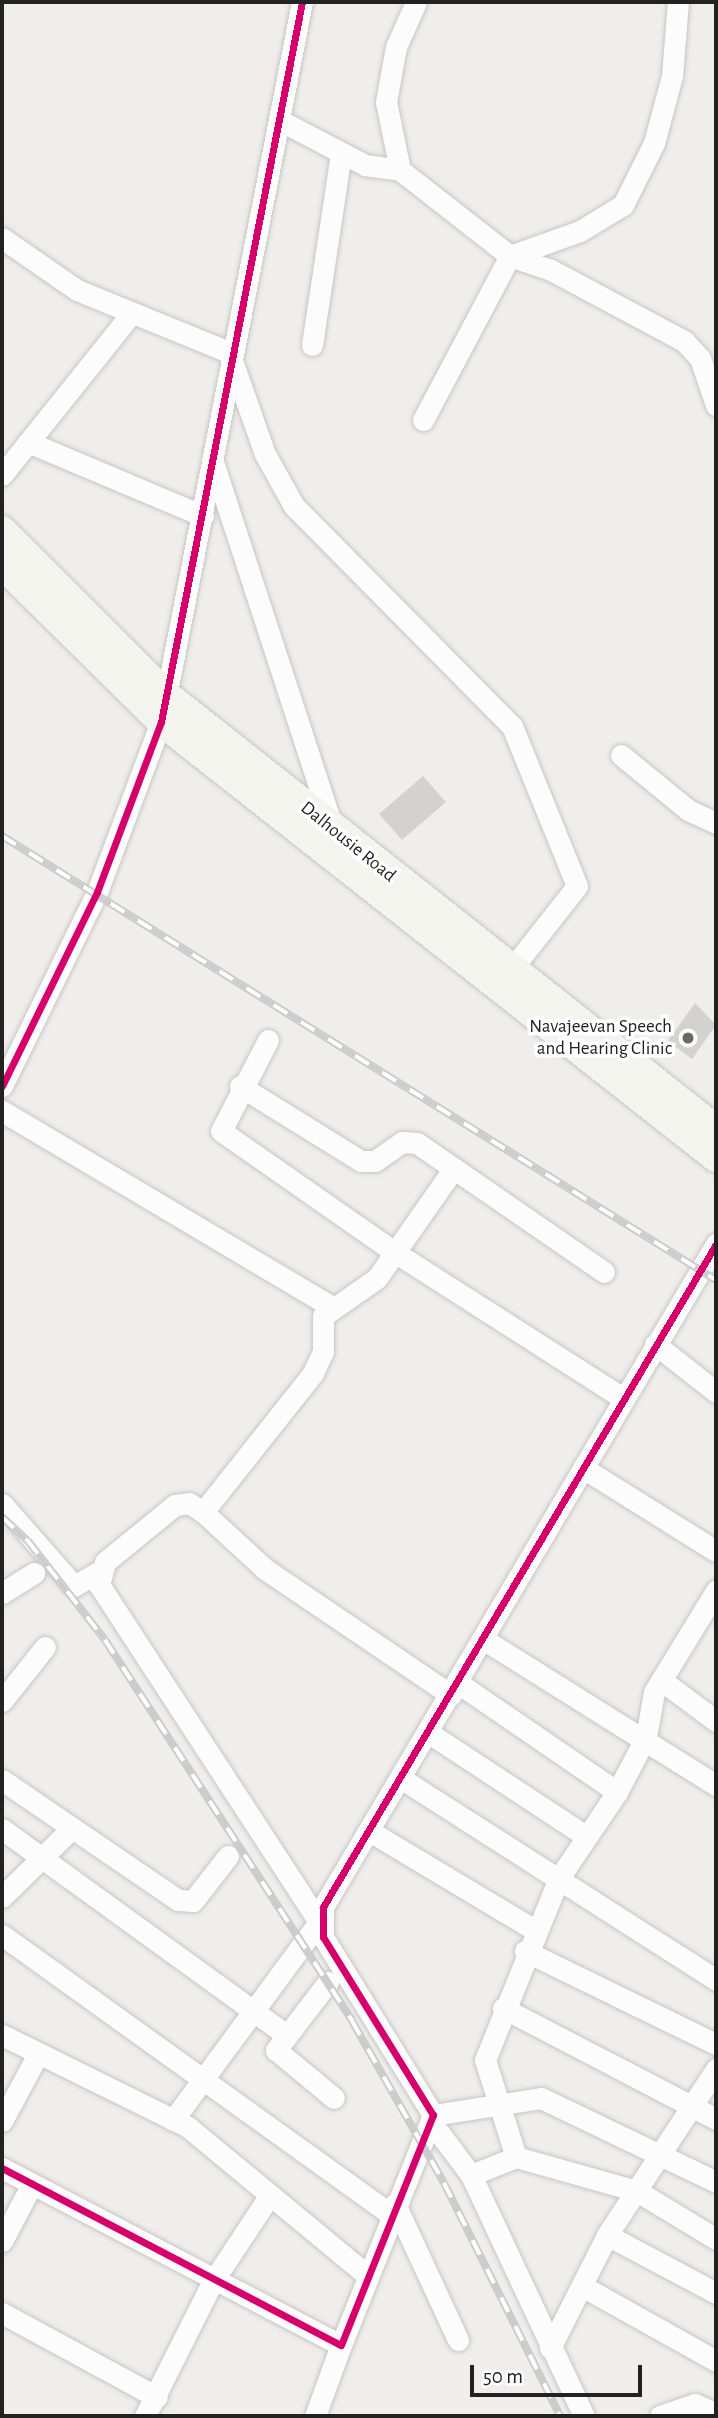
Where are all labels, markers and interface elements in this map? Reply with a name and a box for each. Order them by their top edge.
street label: Dalhousie Road [296,797,400,887]
place label: Navajeevan Speech and Hearing Clinic [529,1016,672,1060]
marker: Navajeevan Speech and Hearing Clinic [678,1028,698,1048]
scale bar [473,2352,644,2396]
text: 50 m [483,2366,523,2387]

